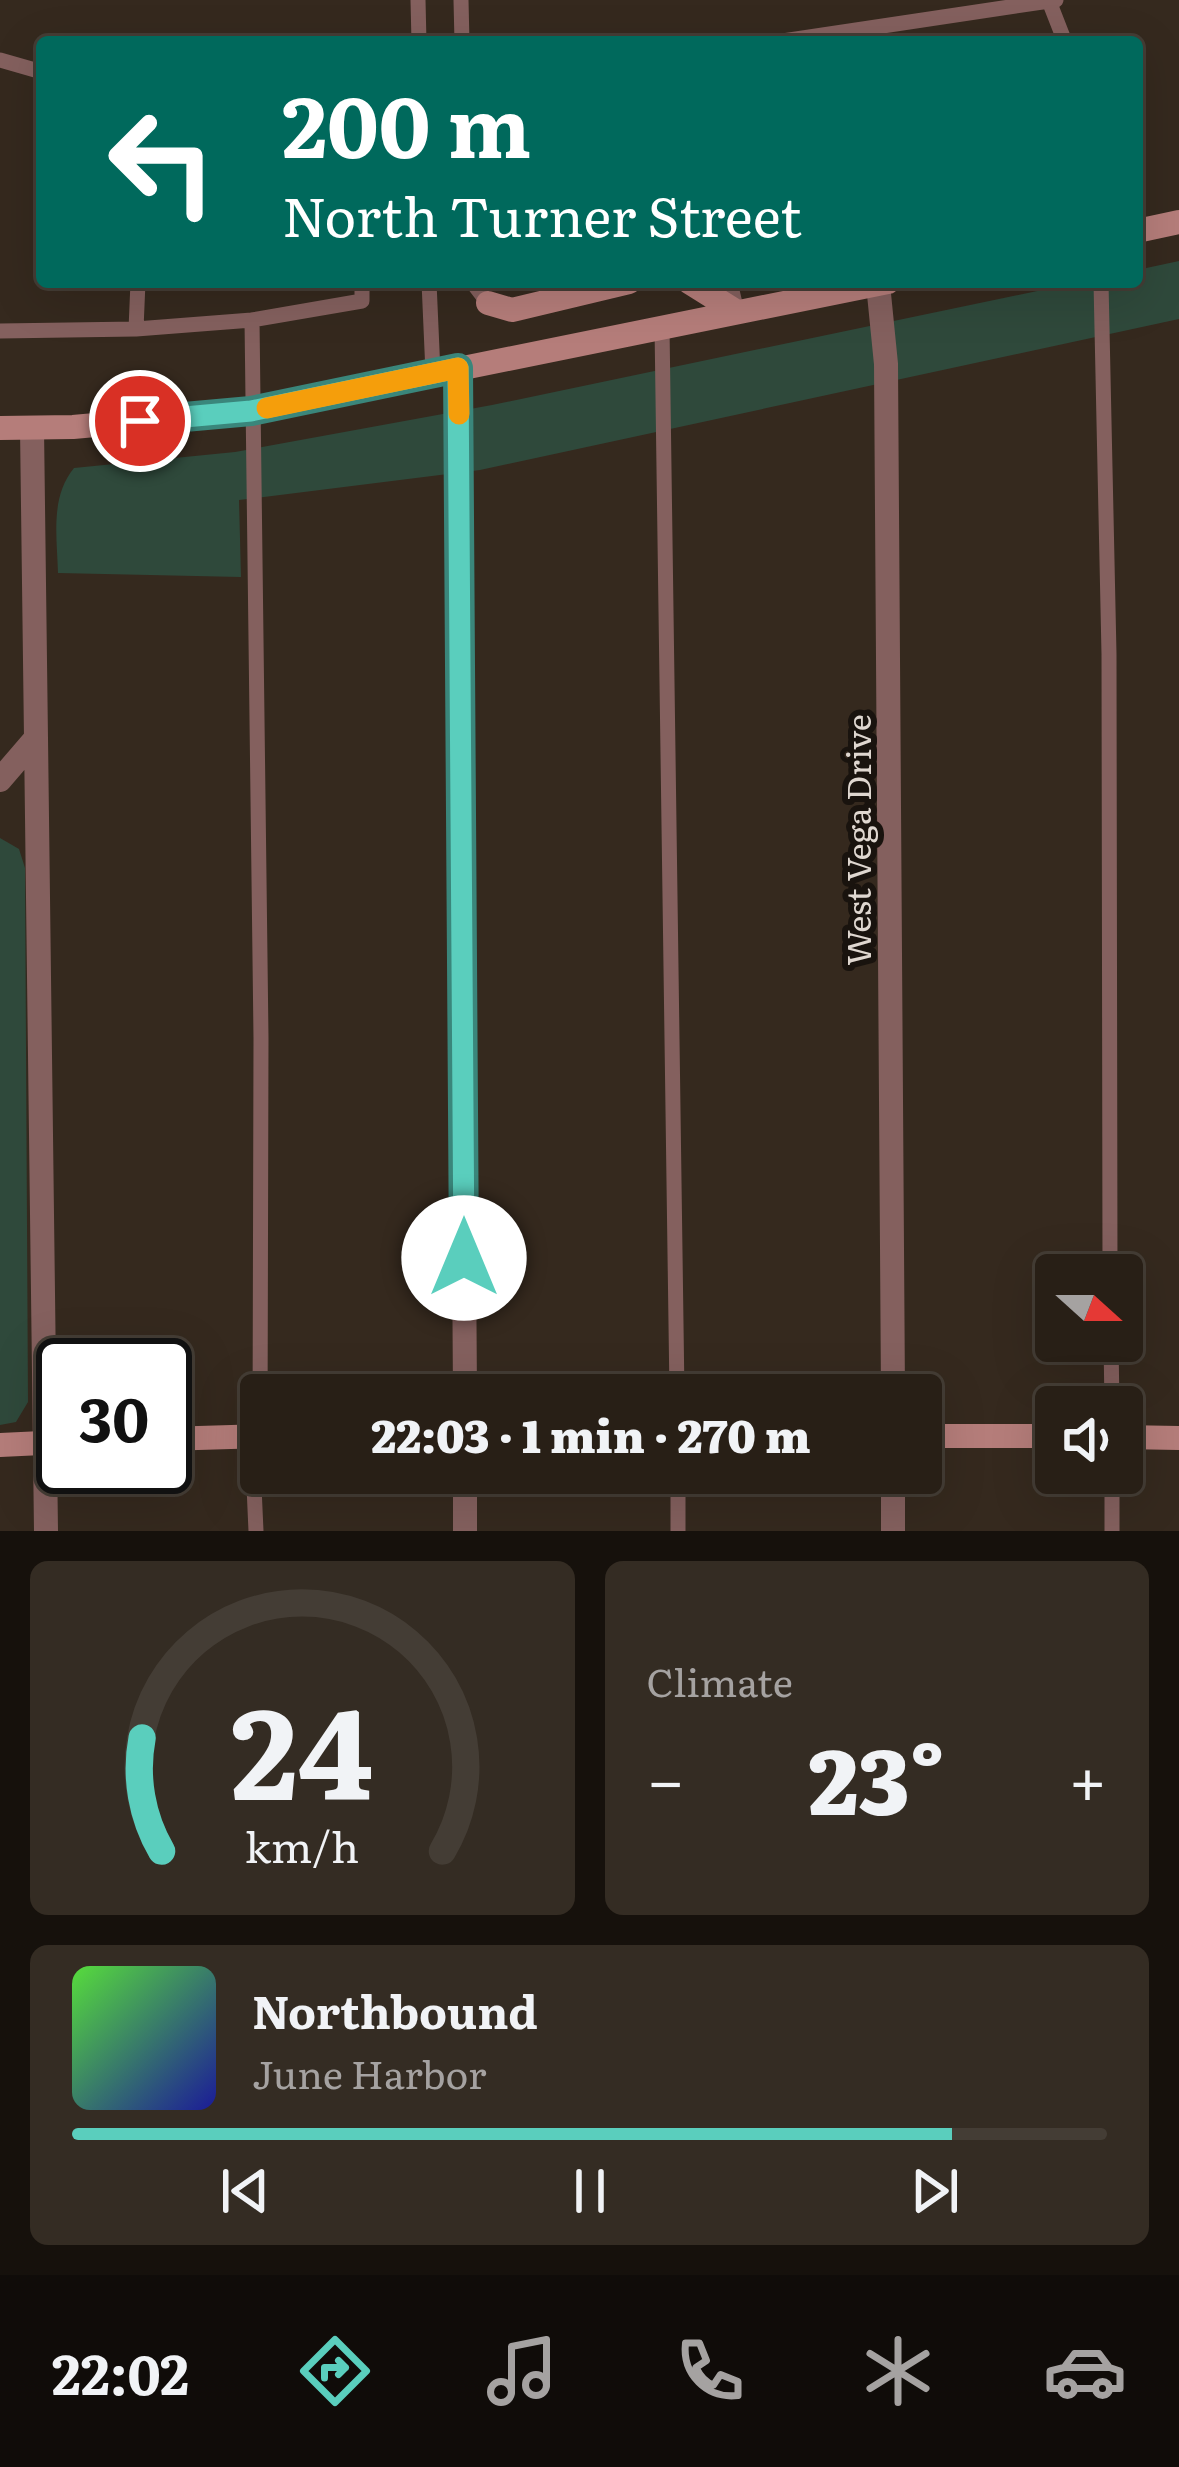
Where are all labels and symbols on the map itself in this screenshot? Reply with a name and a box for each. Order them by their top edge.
pin [89,370,191,472]
street label: West Vega Drive [832,714,881,966]
position arrow [401,1195,527,1321]
north arrow [1035,1254,1143,1362]
speed limit sign: 30 [36,1338,192,1494]

